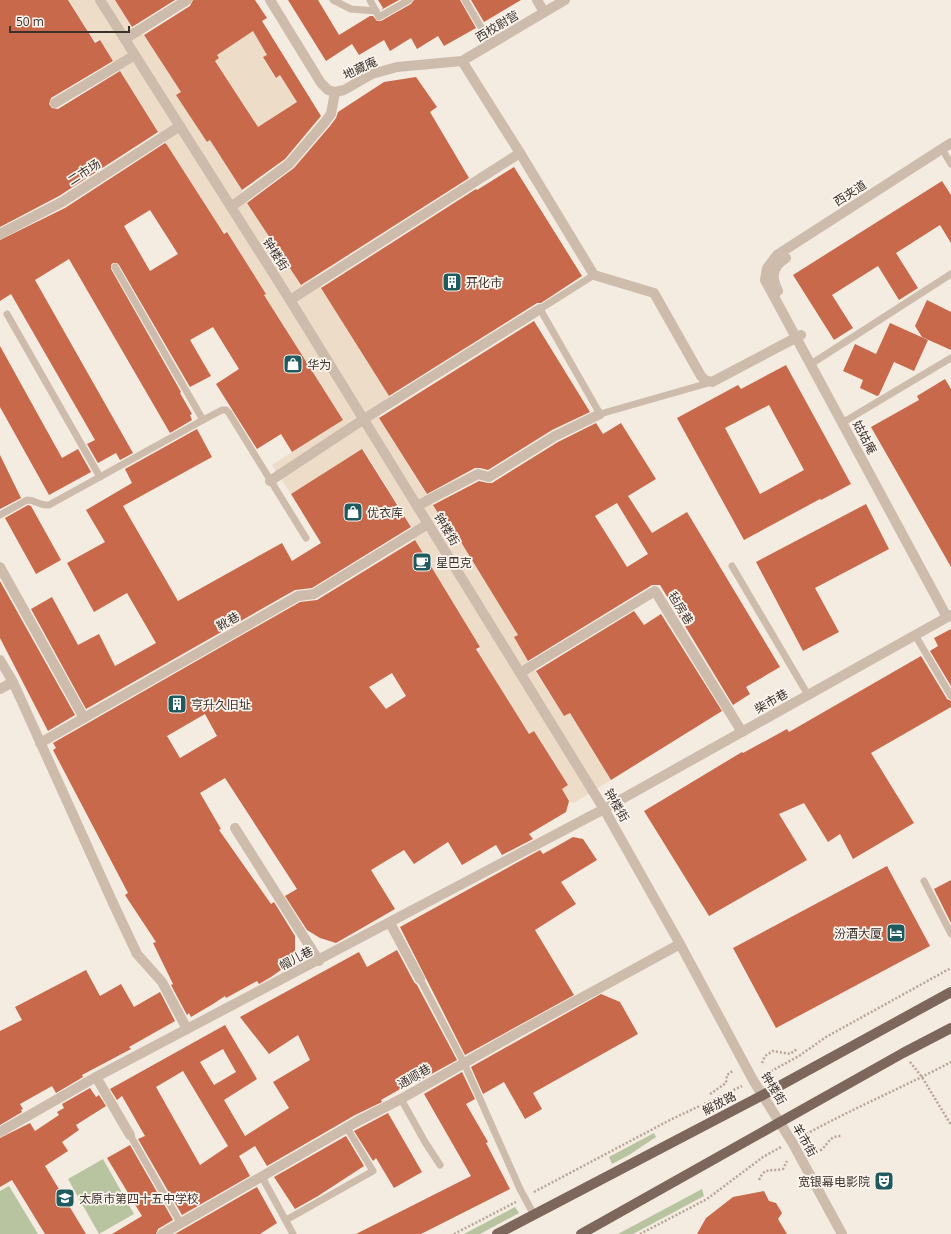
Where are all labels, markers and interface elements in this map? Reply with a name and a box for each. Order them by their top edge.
street label: 西校尉营 [472,6,522,46]
scale bar [10,8,129,34]
text: 50 m [16,13,44,30]
street label: 地藏庵 [340,53,380,83]
street label: 二市场 [64,155,104,189]
street label: 西夹道 [830,176,870,210]
street label: 钟楼街 [259,234,293,274]
building icon: 开化市 [441,271,463,293]
place label: 开化市 [466,274,502,291]
shop icon: 华为 [282,353,304,375]
place label: 华为 [307,356,331,373]
street label: 姑姑庵 [849,417,881,457]
shop icon: 优衣库 [342,501,364,523]
place label: 优衣库 [367,504,403,521]
street label: 钟楼街 [430,509,464,549]
cafe icon: 星巴克 [411,551,433,573]
place label: 星巴克 [436,554,472,571]
street label: 毡房巷 [664,588,698,628]
street label: 靴巷 [213,608,243,634]
street label: 柴市巷 [751,685,791,717]
building icon: 亨升久旧址 [166,693,188,715]
place label: 亨升久旧址 [191,696,251,713]
street label: 钟楼街 [601,785,633,825]
hotel icon: 汾酒大厦 [885,922,907,944]
place label: 汾酒大厦 [834,925,882,942]
street label: 帽儿巷 [276,942,316,974]
street label: 通顺巷 [394,1060,434,1092]
street label: 钟楼街 [757,1068,791,1108]
street label: 解放路 [699,1087,739,1119]
street label: 羊市街 [789,1120,821,1160]
theatre icon: 宽银幕电影院 [873,1170,895,1192]
place label: 宽银幕电影院 [798,1173,870,1190]
school or university icon: 太原市第四十五中学校 [54,1187,76,1209]
place label: 太原市第四十五中学校 [79,1190,199,1207]

